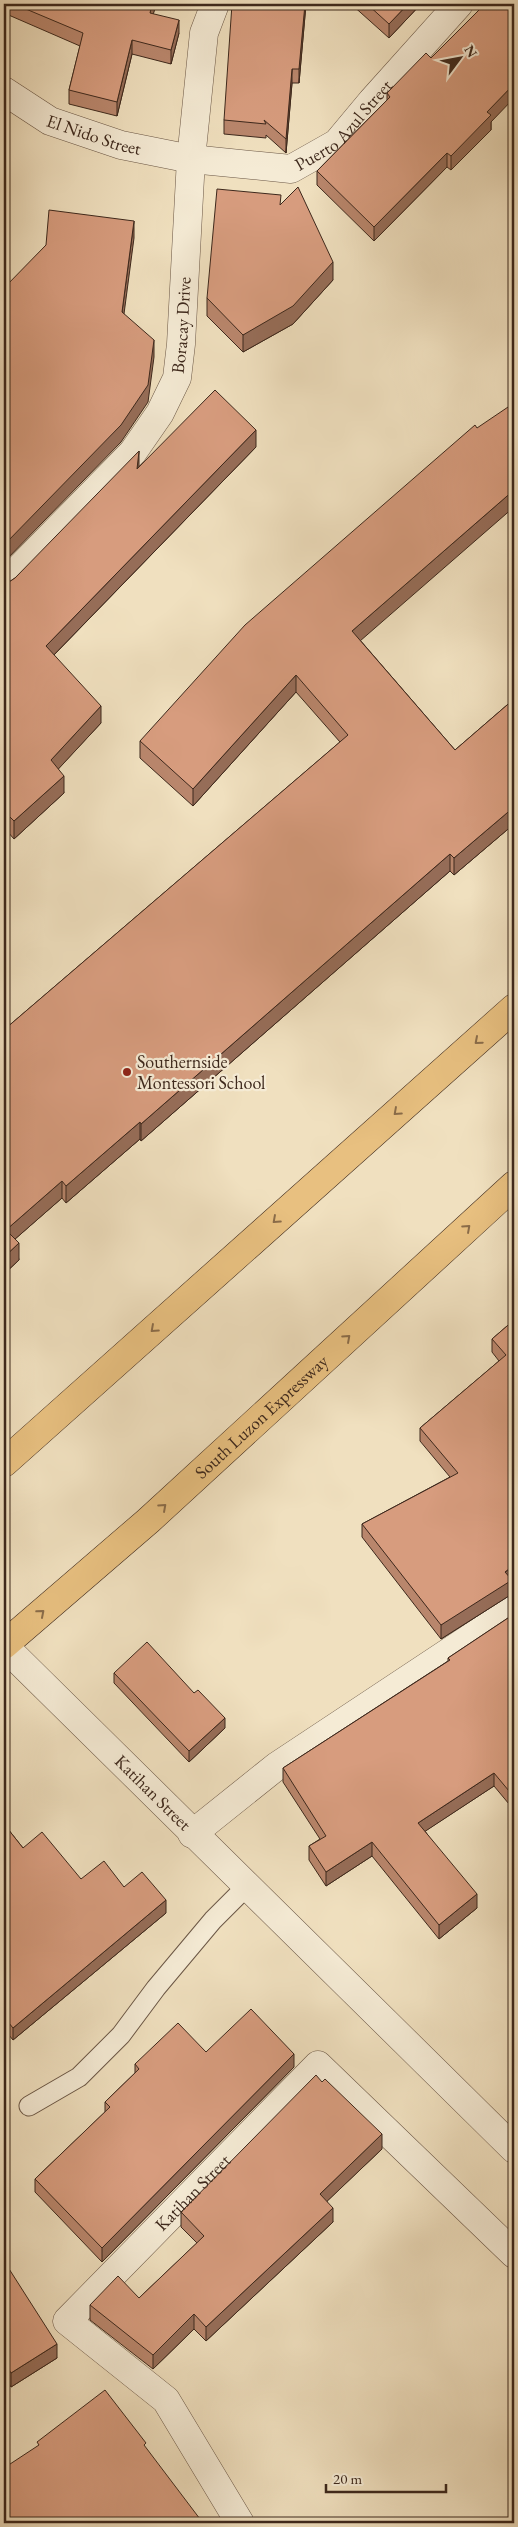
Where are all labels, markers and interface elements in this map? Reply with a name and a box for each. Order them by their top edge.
north arrow [436,32,486,82]
text: N [460,42,482,61]
street label: Puerto Azul Street [290,74,397,176]
street label: El Nido Street [44,109,143,160]
street label: Boracay Drive [166,276,196,375]
one-way arrow [474,1035,483,1044]
place label: Southernside Montessori School [137,1050,265,1094]
marker: Southernside Montessori School [121,1066,133,1078]
one-way arrow [393,1106,402,1115]
one-way arrow [272,1215,281,1224]
one-way arrow [462,1225,471,1234]
one-way arrow [151,1323,160,1332]
one-way arrow [342,1335,351,1344]
street label: South Luzon Expressway [190,1349,333,1484]
one-way arrow [158,1504,167,1513]
one-way arrow [35,1610,44,1619]
street label: Katihan Street [110,1750,197,1835]
street label: Katihan Street [150,2149,236,2236]
scale bar [326,2462,446,2494]
text: 20 m [333,2469,362,2488]

